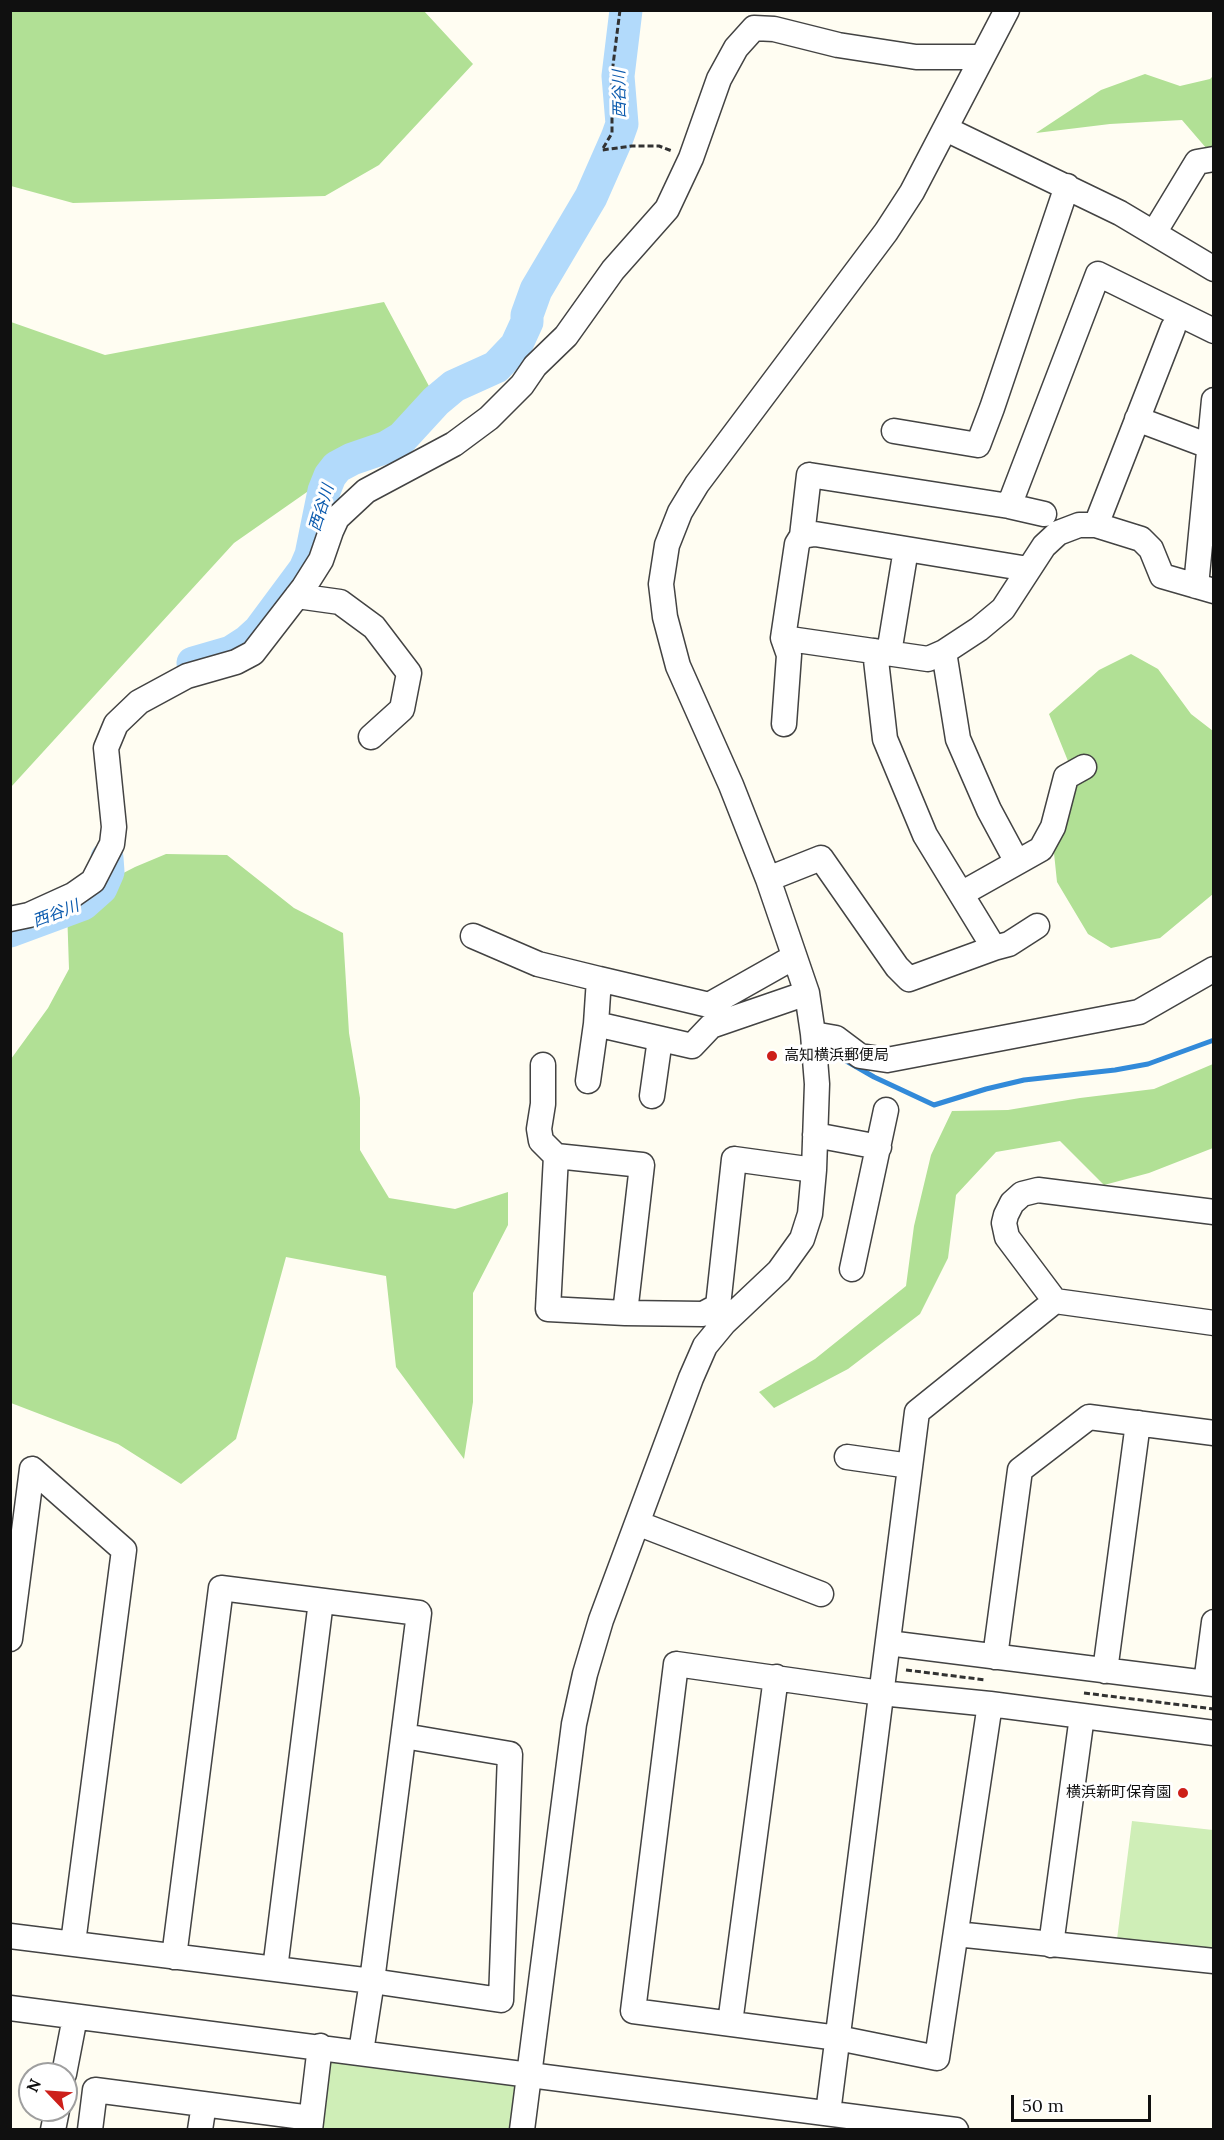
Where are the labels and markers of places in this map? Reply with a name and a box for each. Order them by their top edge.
place label: 高知横浜郵便局 [784,1047,889,1065]
marker: 高知横浜郵便局 [765,1049,779,1063]
place label: 横浜新町保育園 [1066,1784,1171,1802]
marker: 横浜新町保育園 [1176,1786,1190,1800]

